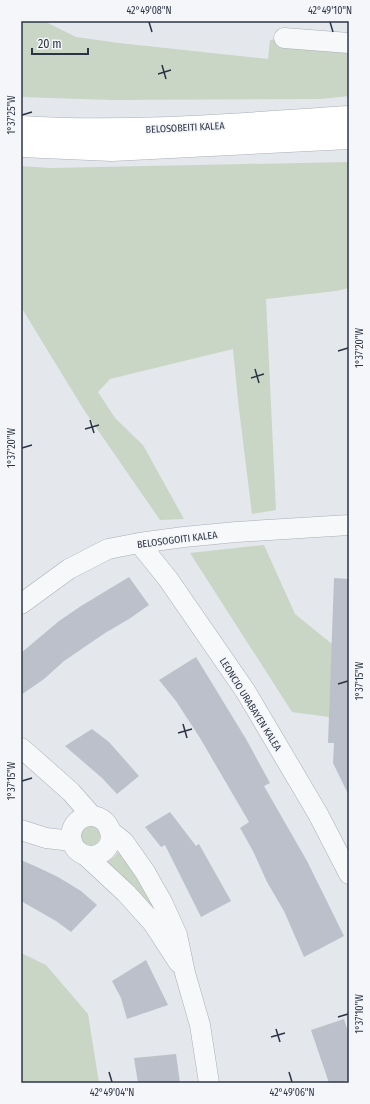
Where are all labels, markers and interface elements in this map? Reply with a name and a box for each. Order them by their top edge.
text: 42°49'08"N [126,5,172,17]
text: 42°49'10"N [308,5,352,17]
scale bar [32,30,88,56]
text: 20 m [38,37,62,51]
text: 1°37'25"W [6,95,18,135]
street label: BELOSOBEITI KALEA [145,120,226,136]
text: 1°37'20"W [354,327,366,368]
text: 1°37'20"W [6,427,18,468]
street label: BELOSOGOITI KALEA [136,529,219,551]
street label: LEONCIO URABAYEN KALEA [217,656,284,754]
text: 1°37'15"W [354,661,366,700]
text: 1°37'15"W [6,761,18,800]
text: 1°37'10"W [354,994,366,1034]
text: 42°49'04"N [90,1087,134,1099]
text: 42°49'06"N [269,1087,315,1099]

